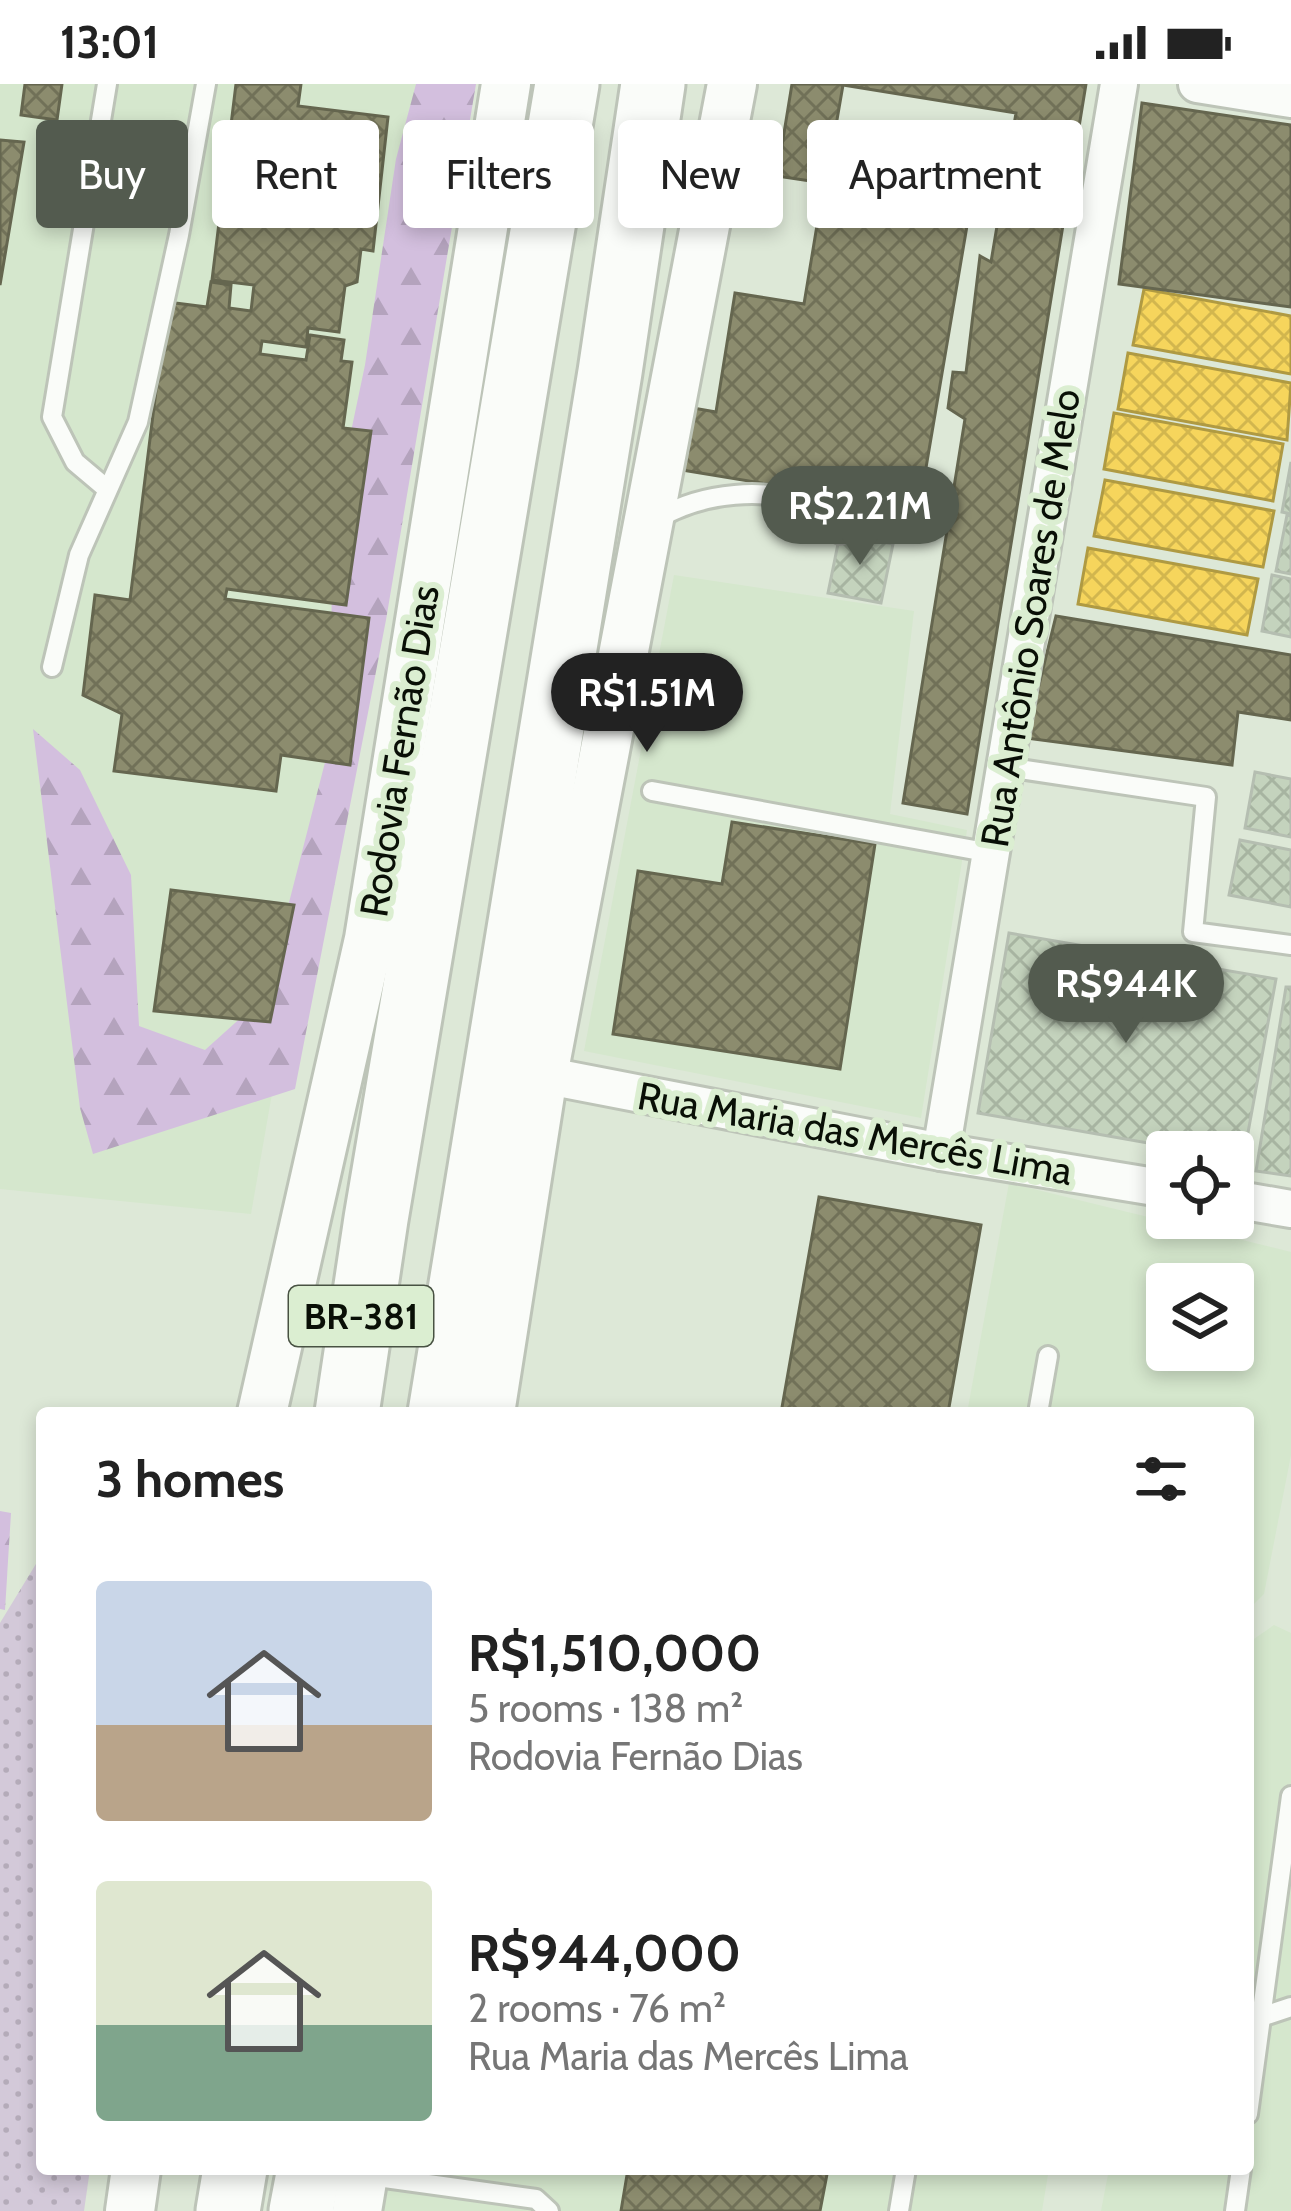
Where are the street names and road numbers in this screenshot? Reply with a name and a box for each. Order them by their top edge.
street label: Rua Antônio Soares de Melo [970,386,1090,850]
street label: Rodovia Fernão Dias [349,582,449,920]
street label: Rua Maria das Mercês Lima [634,1071,1076,1195]
road number: BR-381 [289,1286,433,1346]

